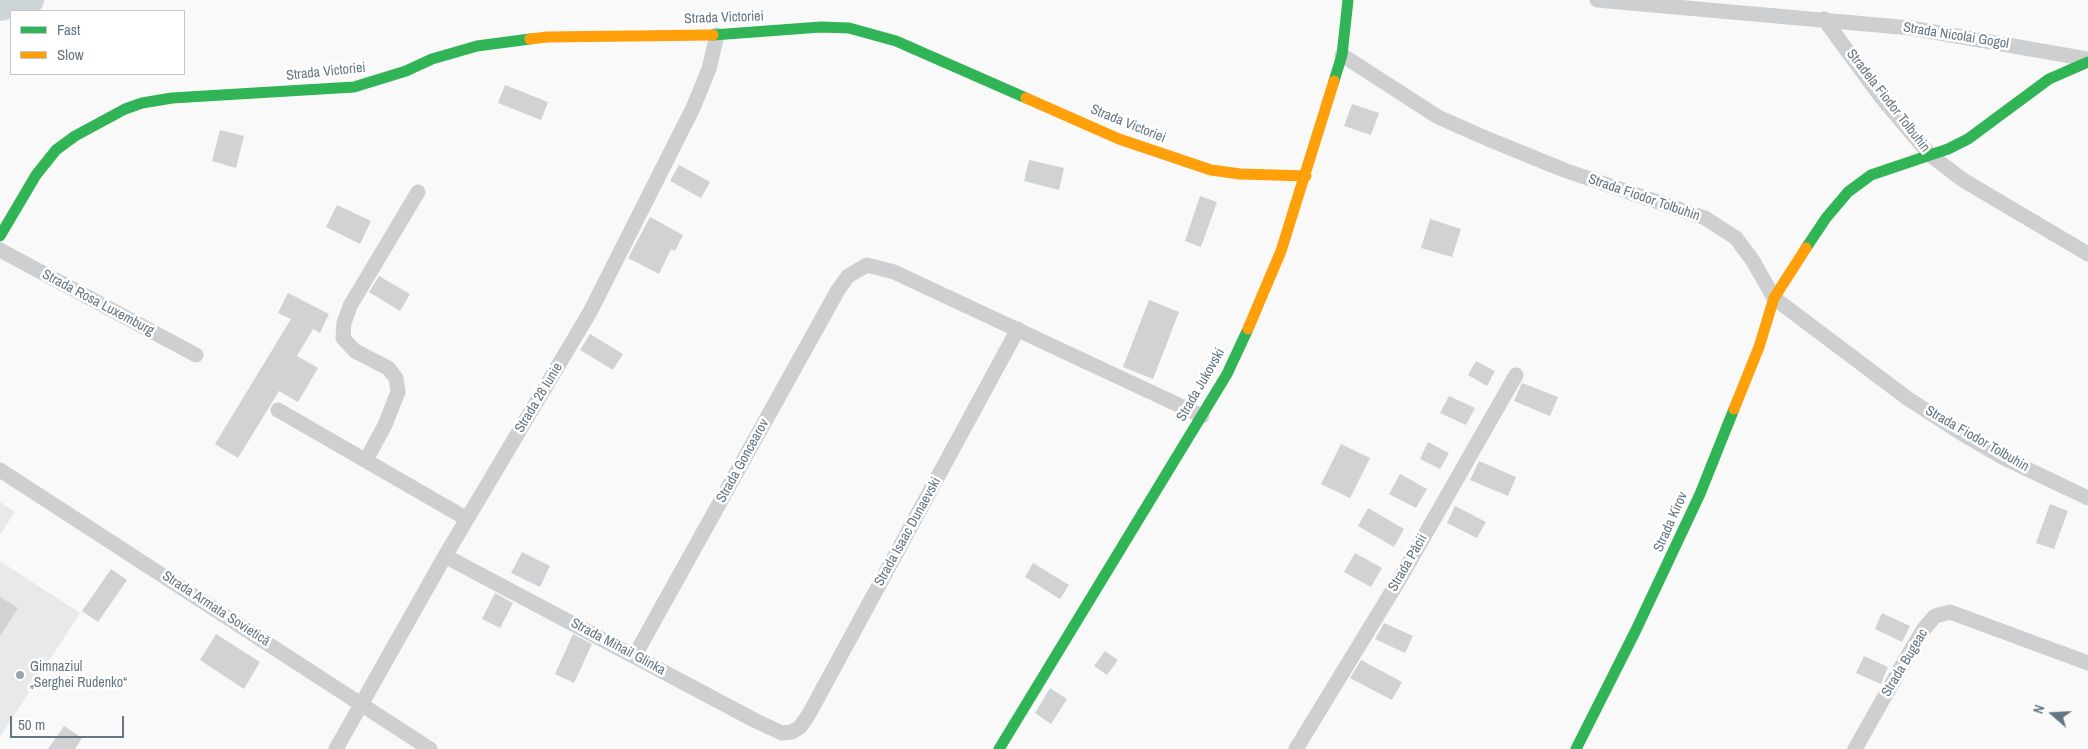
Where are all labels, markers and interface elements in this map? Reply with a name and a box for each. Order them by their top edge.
street label: Strada Victoriei [684,8,764,28]
legend [10,10,185,75]
text: Fast [57,19,80,40]
street label: Strada Nicolai Gogol [1902,19,2010,53]
text: Slow [57,44,84,65]
street label: Stradela Fiodor Tolbuhin [1843,46,1933,156]
street label: Strada Victoriei [286,59,366,85]
street label: Strada Victoriei [1088,101,1168,147]
street label: Strada Fiodor Tolbuhin [1586,171,1702,225]
street label: Strada Rosa Luxemburg [39,266,157,340]
street label: Strada Jukovski [1173,345,1229,425]
street label: Strada 28 Iunie [512,360,566,436]
street label: Strada Fiodor Tolbuhin [1922,403,2032,475]
street label: Strada Goncearov [713,416,773,506]
street label: Strada Isaac Dunaevski [871,475,945,589]
street label: Strada Kirov [1650,489,1692,555]
street label: Strada Păcii [1385,531,1431,595]
street label: Strada Armata Sovietică [159,568,273,650]
street label: Strada Mihail Glinka [568,615,668,679]
street label: Strada Bugeac [1878,626,1932,700]
place label: Gimnaziul „Serghei Rudenko“ [30,659,127,692]
marker: Gimnaziul „Serghei Rudenko“ [14,669,26,681]
north arrow [2028,689,2078,739]
text: N [2029,702,2049,716]
scale bar [12,706,126,738]
text: 50 m [18,714,45,735]

